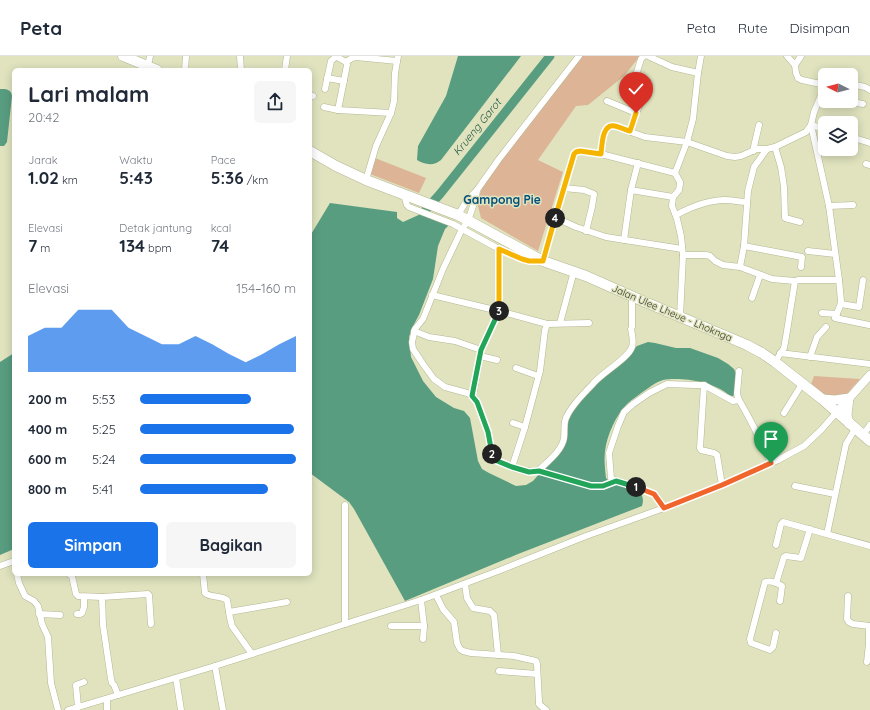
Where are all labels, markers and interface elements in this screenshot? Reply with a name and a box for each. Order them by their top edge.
text: Peta [20,16,62,40]
text: Peta [686,19,716,37]
text: Rute [738,19,768,37]
text: Disimpan [790,19,850,37]
north arrow [818,68,858,108]
map controls [818,68,858,156]
pin [619,72,653,113]
icon: check [625,78,647,100]
text: Lari malam [28,80,149,108]
button: share [254,81,296,123]
water label: Krueng Garot [450,95,505,158]
text: 20:42 [28,109,59,125]
button: layers [818,116,858,156]
text: Jarak [28,153,58,167]
text: Waktu [119,153,152,167]
text: Pace [211,153,236,167]
text: 1.02 [28,167,59,188]
text: 5:43 [119,167,153,188]
text: 5:36 [211,167,244,188]
text: km [59,173,78,187]
text: /km [244,173,268,187]
district label: Gampong Pie [463,192,541,207]
pin: 4 [545,208,565,228]
text: 4 [552,211,558,225]
text: Elevasi [28,221,63,235]
text: Detak jantung [119,221,192,235]
text: kcal [211,221,231,235]
text: 7 [28,235,37,256]
text: 134 [119,235,145,256]
text: 74 [211,235,229,256]
text: m [37,241,50,255]
text: bpm [145,241,171,255]
text: Elevasi [28,280,69,296]
text: 154–160 m [236,280,296,296]
street label: Jalan Ulee Lheue - Lhoknga [610,282,734,344]
pin: 3 [489,301,509,321]
text: 3 [496,304,502,318]
text: 200 m [28,391,67,407]
text: 5:53 [92,391,115,407]
text: 400 m [28,421,67,437]
text: 5:25 [92,421,116,437]
pin [754,422,788,463]
icon: arrive [760,428,782,450]
pin: 2 [482,444,502,464]
text: 2 [489,447,495,461]
text: 600 m [28,451,67,467]
text: 5:24 [92,451,115,467]
pin: 1 [626,477,646,497]
text: 1 [634,480,638,494]
text: 800 m [28,481,67,497]
text: 5:41 [92,481,113,497]
button: Simpan [28,522,158,568]
button: Bagikan [166,522,296,568]

